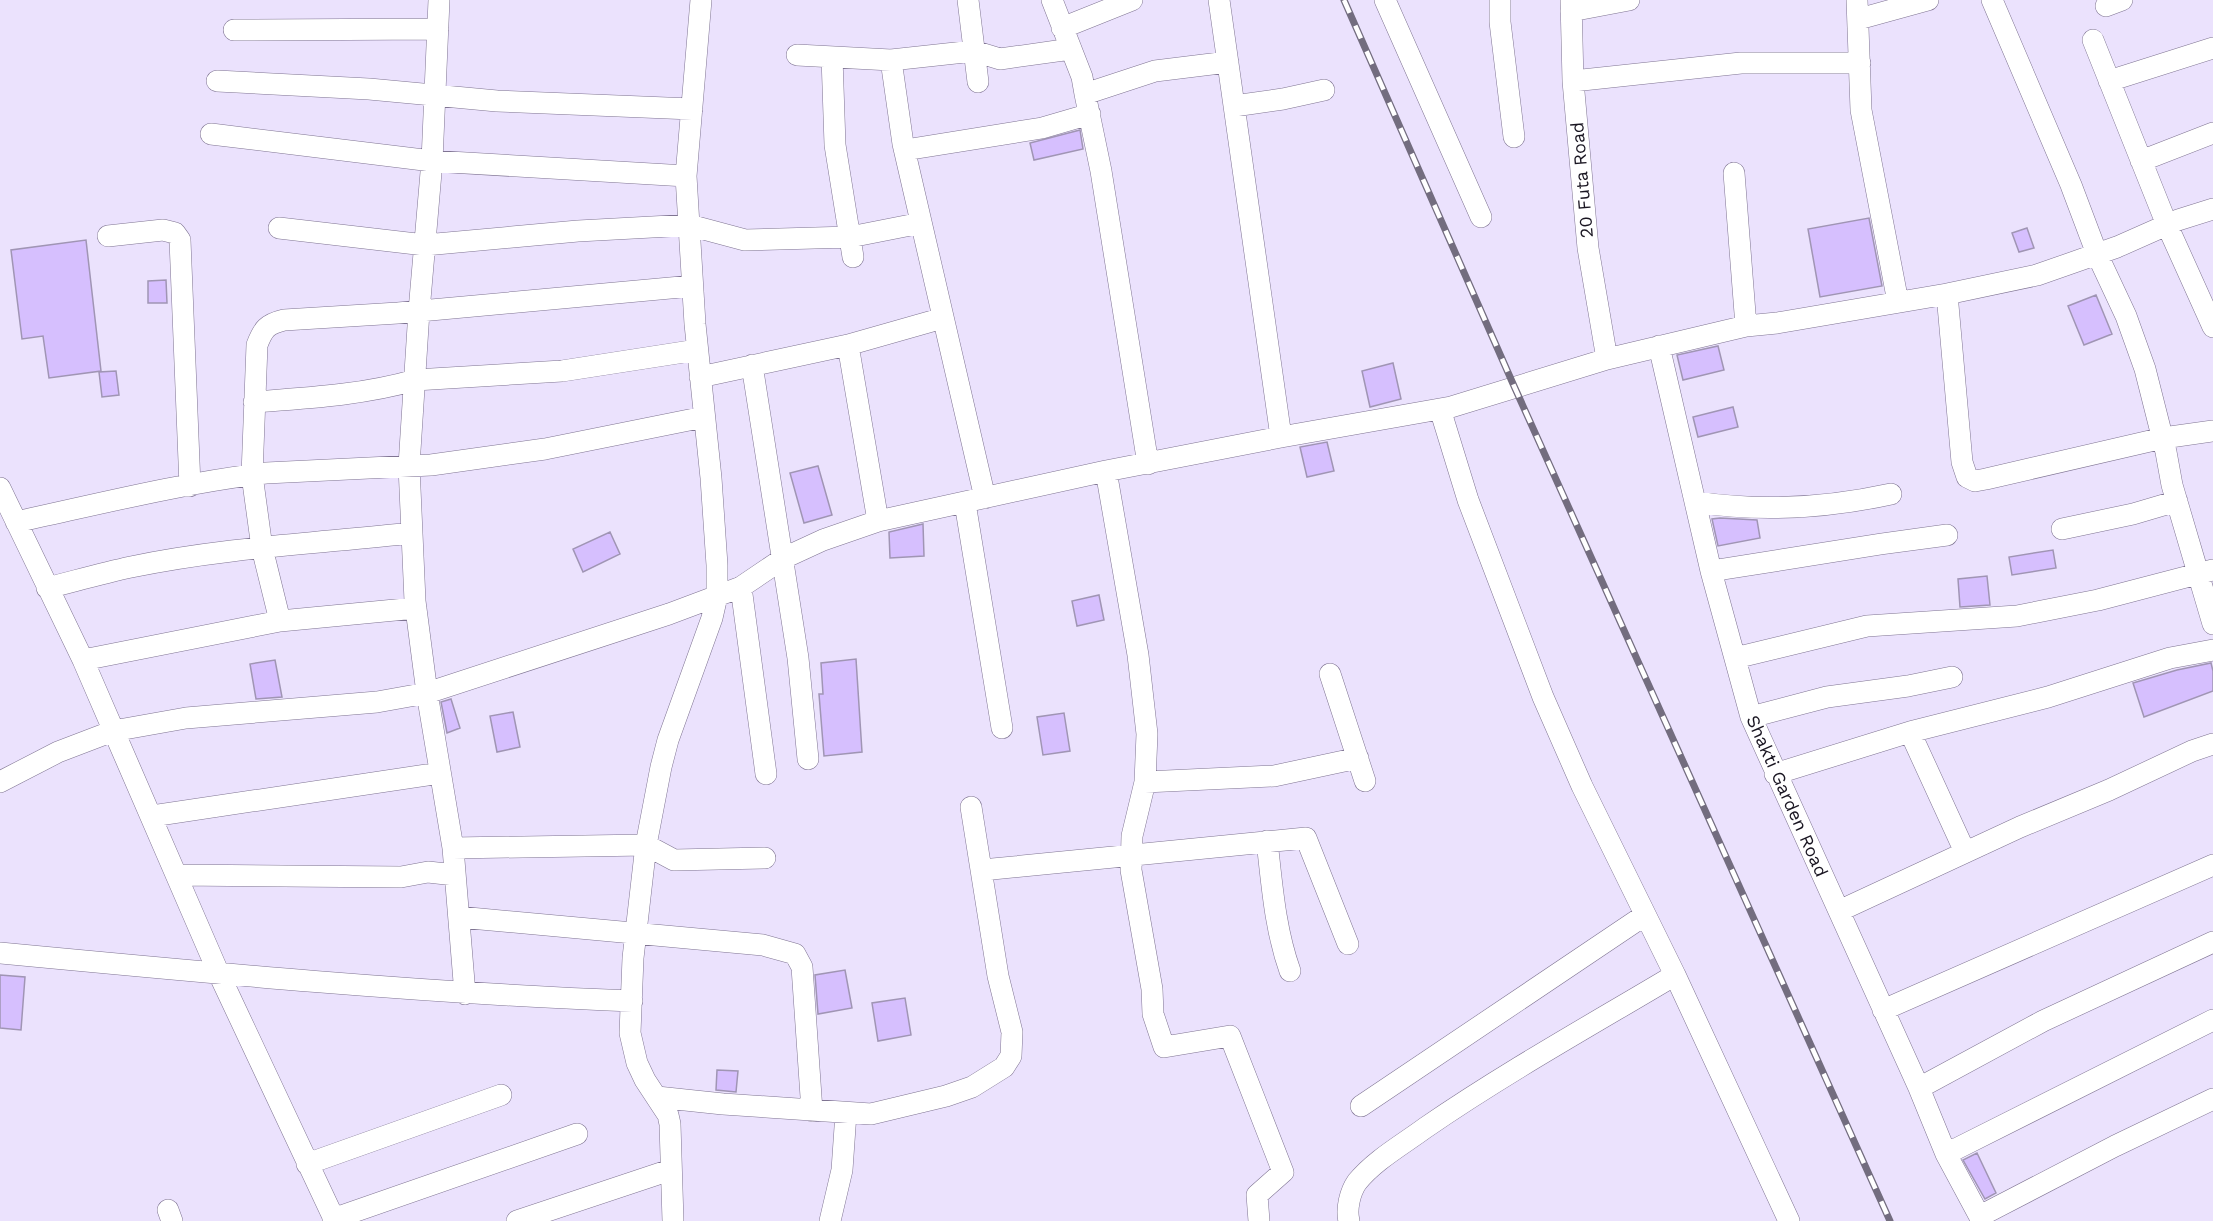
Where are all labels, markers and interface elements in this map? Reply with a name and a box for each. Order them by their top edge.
street label: 20 Futa Road [1566,121,1597,239]
street label: Shakti Garden Road [1742,712,1833,880]

